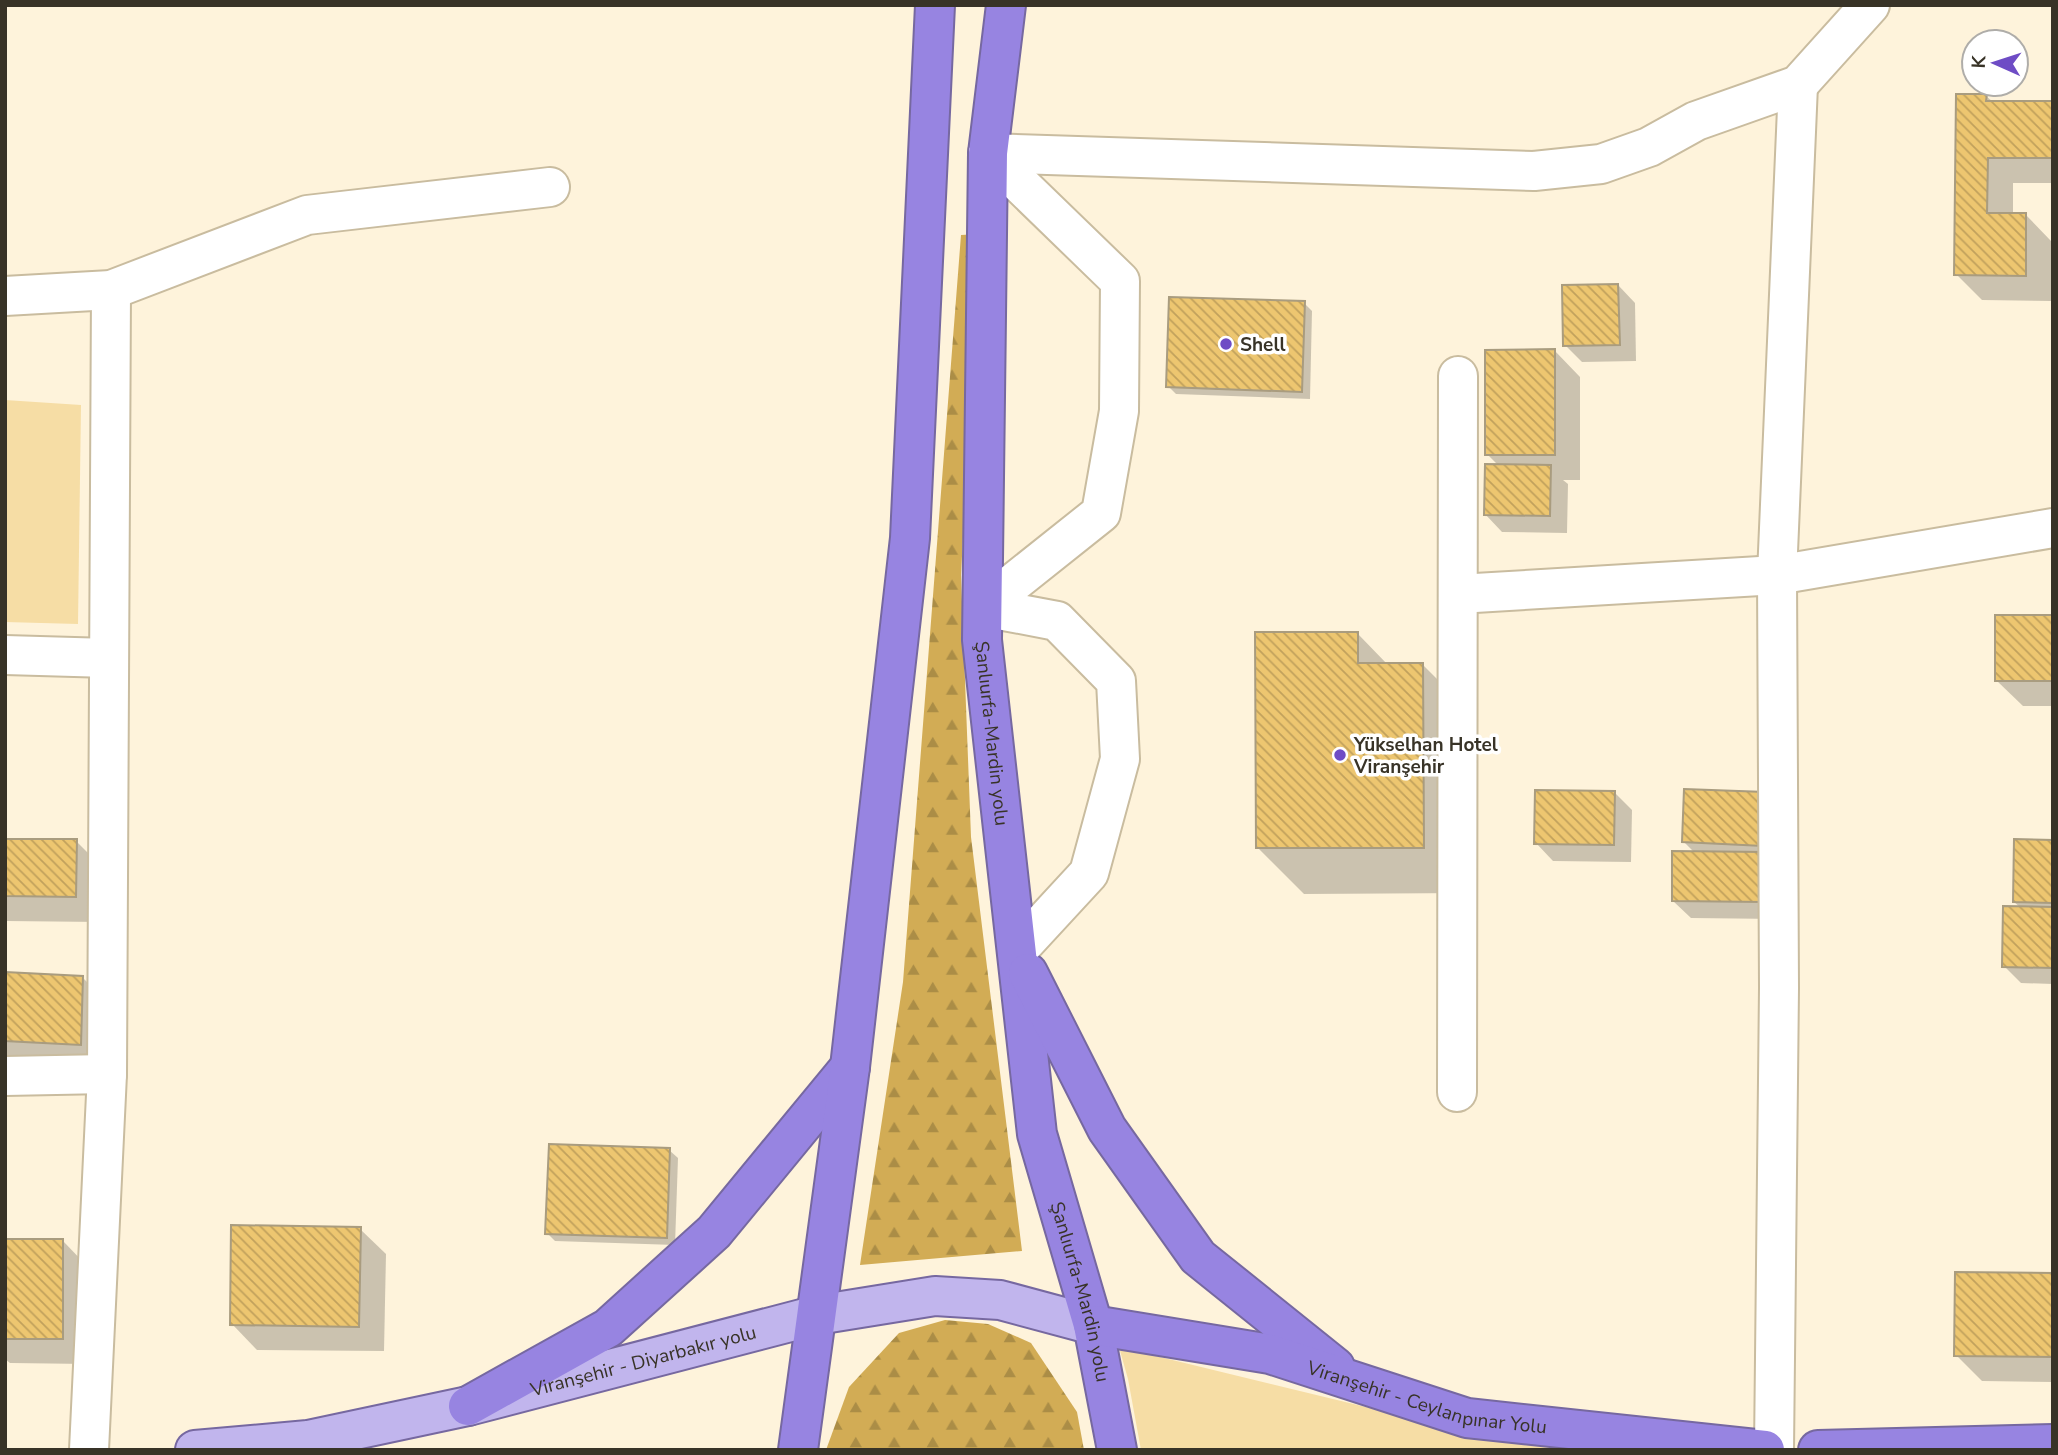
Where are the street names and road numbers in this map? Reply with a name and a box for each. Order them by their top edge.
street label: Şanlıurfa-Mardin yolu [968,640,1015,827]
street label: Şanlıurfa-Mardin yolu [1044,1199,1116,1384]
street label: Viranşehir - Diyarbakır yolu [527,1319,759,1403]
street label: Viranşehir - Ceylanpınar Yolu [1303,1355,1548,1440]

